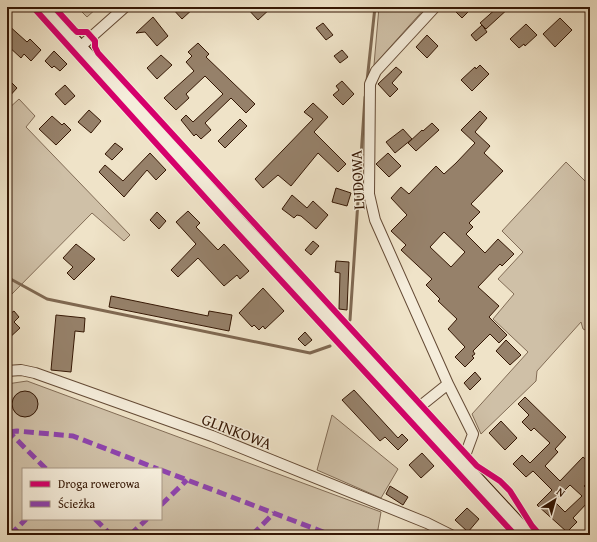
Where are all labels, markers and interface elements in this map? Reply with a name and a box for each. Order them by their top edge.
street label: LUDOWA [343,149,371,211]
street label: GLINKOWA [198,407,276,455]
legend [22,468,162,520]
text: Droga rowerowa [58,475,140,492]
north arrow [535,480,575,520]
text: N [553,483,569,501]
text: Ścieżka [58,495,96,512]

